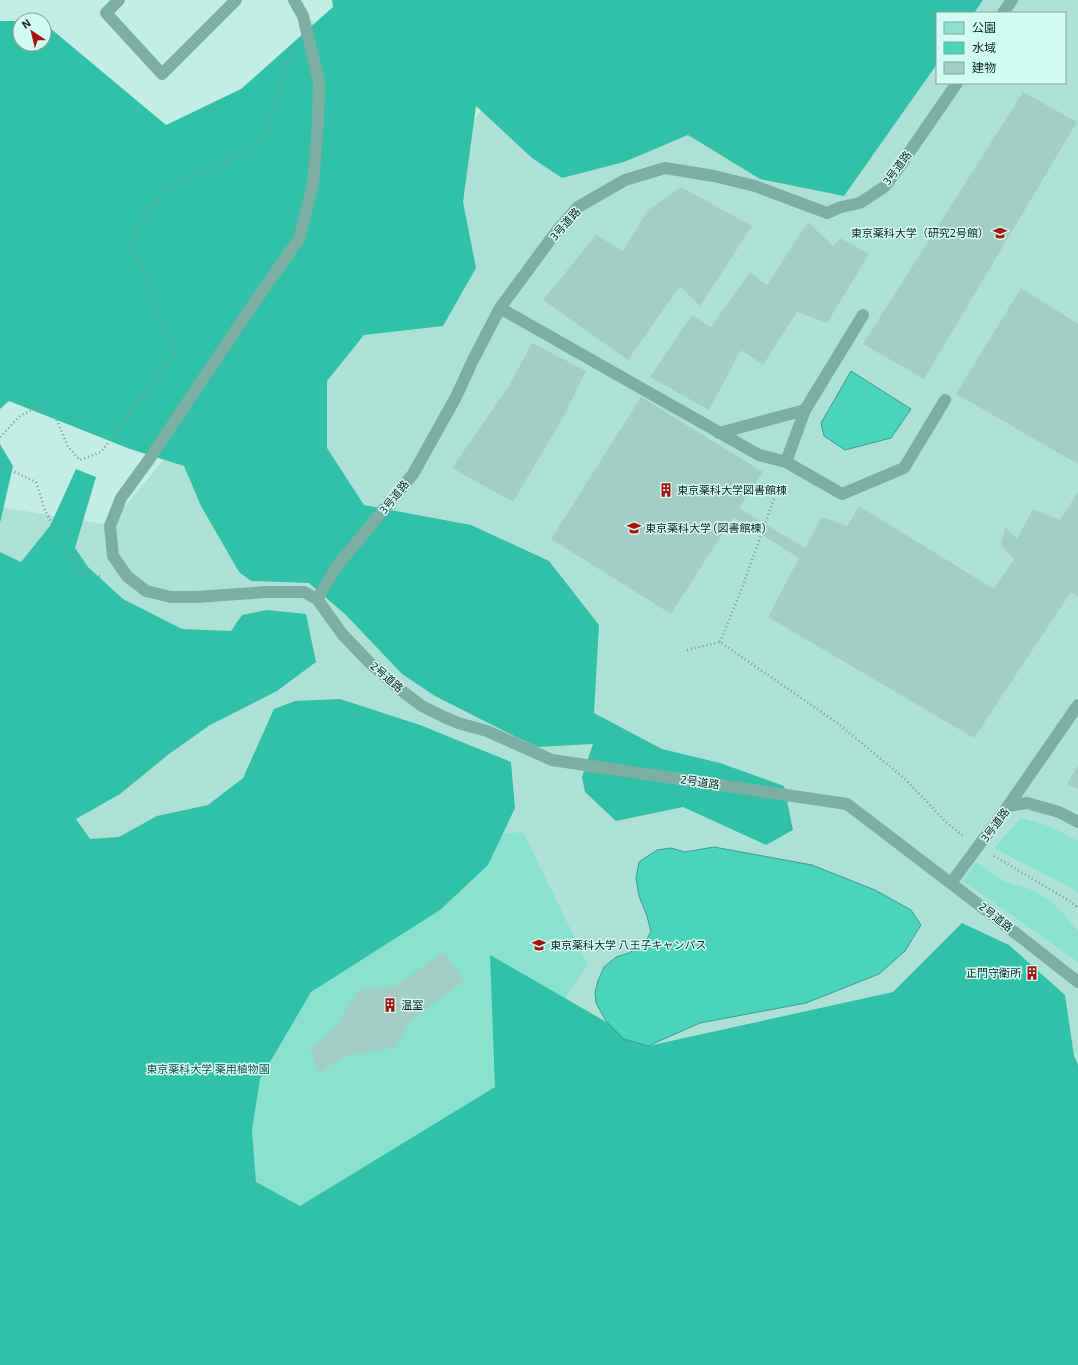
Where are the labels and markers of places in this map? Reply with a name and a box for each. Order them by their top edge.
school or university icon: 東京薬科大学（研究2号館） [992,225,1008,241]
place label: 東京薬科大学（研究2号館） [851,226,989,239]
building icon: 東京薬科大学図書館棟 [658,482,674,498]
place label: 東京薬科大学図書館棟 [677,483,787,496]
school or university icon: 東京薬科大学 (図書館棟) [626,520,642,536]
place label: 東京薬科大学 (図書館棟) [645,521,765,534]
school or university icon: 東京薬科大学 八王子キャンパス [531,937,547,953]
place label: 東京薬科大学 八王子キャンパス [550,938,706,951]
building icon: 正門守衛所 [1024,965,1040,981]
place label: 正門守衛所 [966,966,1022,979]
building icon: 温室 [382,997,398,1013]
place label: 温室 [401,998,423,1011]

